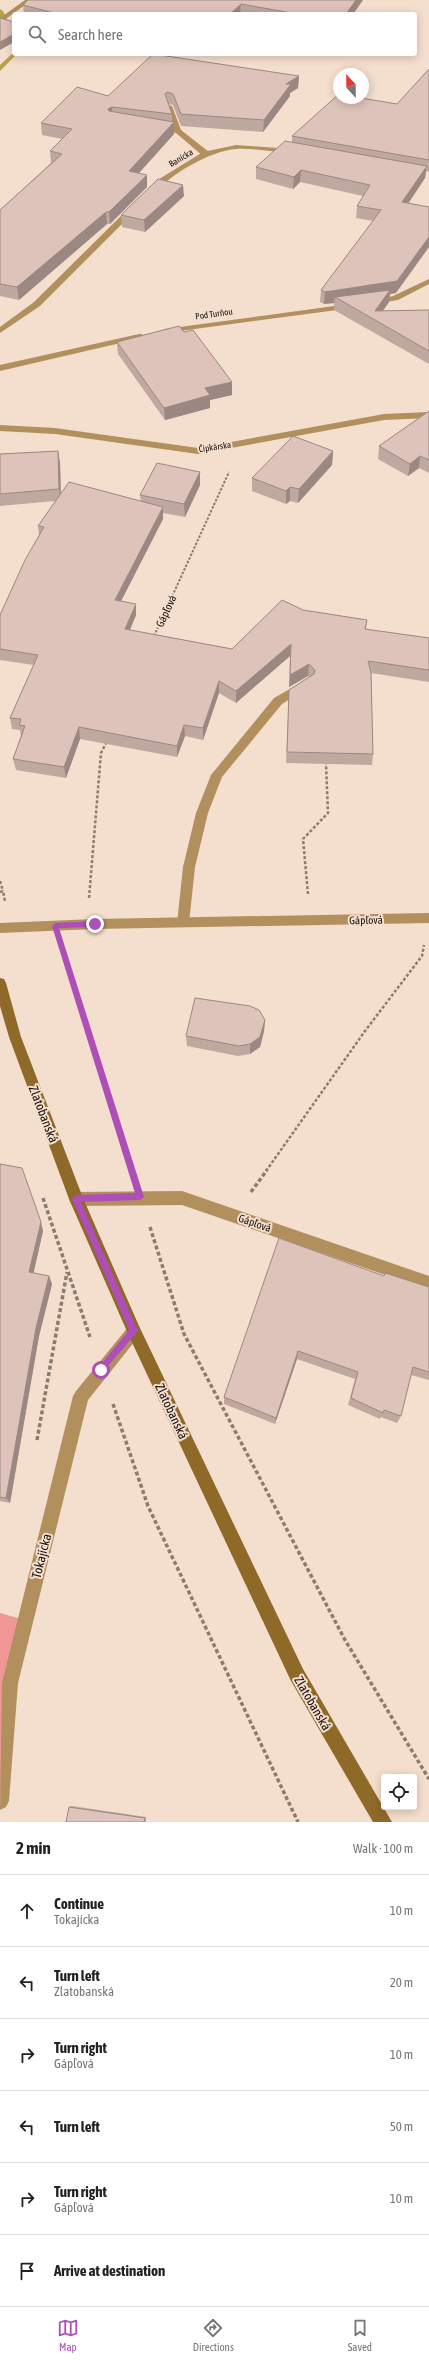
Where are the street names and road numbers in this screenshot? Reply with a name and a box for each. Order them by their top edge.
street label: Banícka [167,147,195,169]
street label: Pod Turňou [195,306,233,322]
street label: Čipkárska [198,439,232,454]
street label: Gápľová [153,593,179,629]
street label: Gápľová [349,914,383,926]
street label: Zlatobanská [26,1084,61,1145]
street label: Gápľová [237,1212,273,1234]
street label: Zlatobanská [152,1381,191,1442]
street label: Tokajícka [29,1532,54,1580]
street label: Zlatobanská [291,1674,334,1733]

